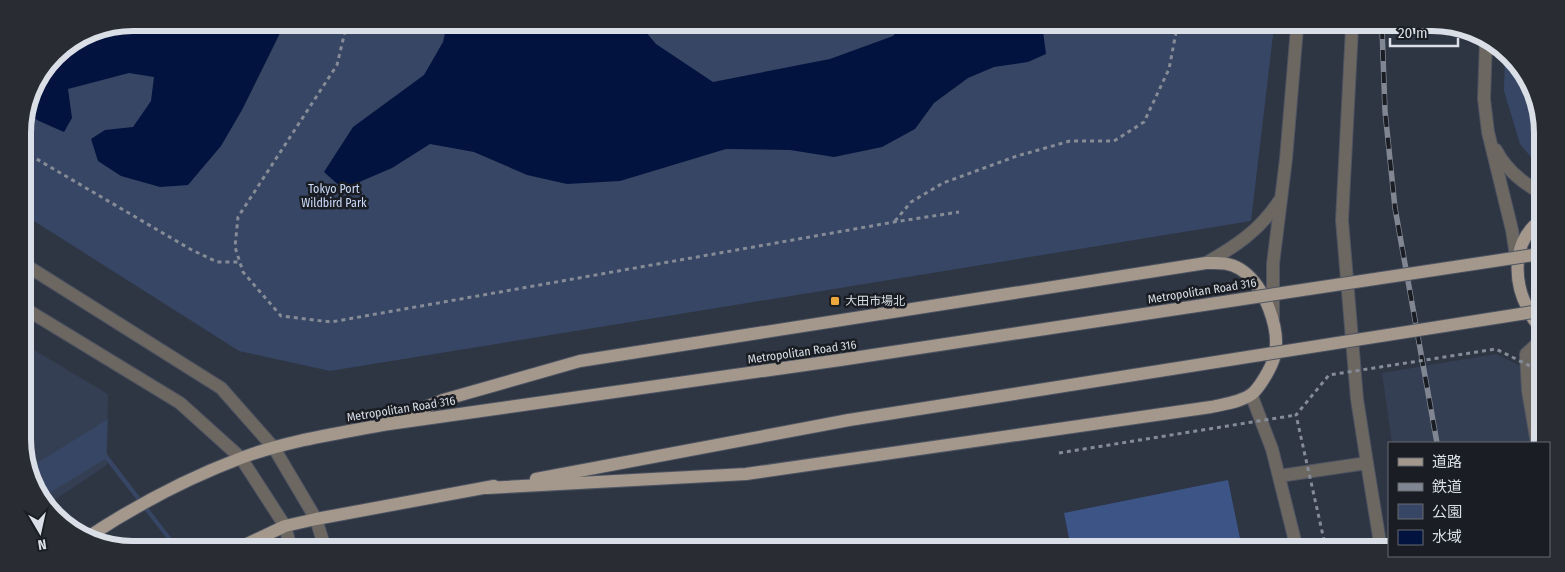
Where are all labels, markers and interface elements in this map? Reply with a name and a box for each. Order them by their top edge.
scale bar [1390,15,1458,47]
text: 20 m [1398,24,1428,42]
park label: Tokyo Port Wildbird Park [301,182,367,210]
street label: Metropolitan Road 316 [1147,275,1257,306]
place label: 大田市場北 [845,294,905,308]
marker: 大田市場北 [829,295,841,307]
street label: Metropolitan Road 316 [747,337,857,367]
street label: Metropolitan Road 316 [346,393,456,424]
legend [1388,442,1550,557]
text: 道路 [1432,453,1462,471]
text: 鉄道 [1432,478,1462,496]
text: 公園 [1432,503,1462,521]
north arrow [15,507,65,557]
text: 水域 [1432,528,1462,546]
text: N [36,535,47,553]

